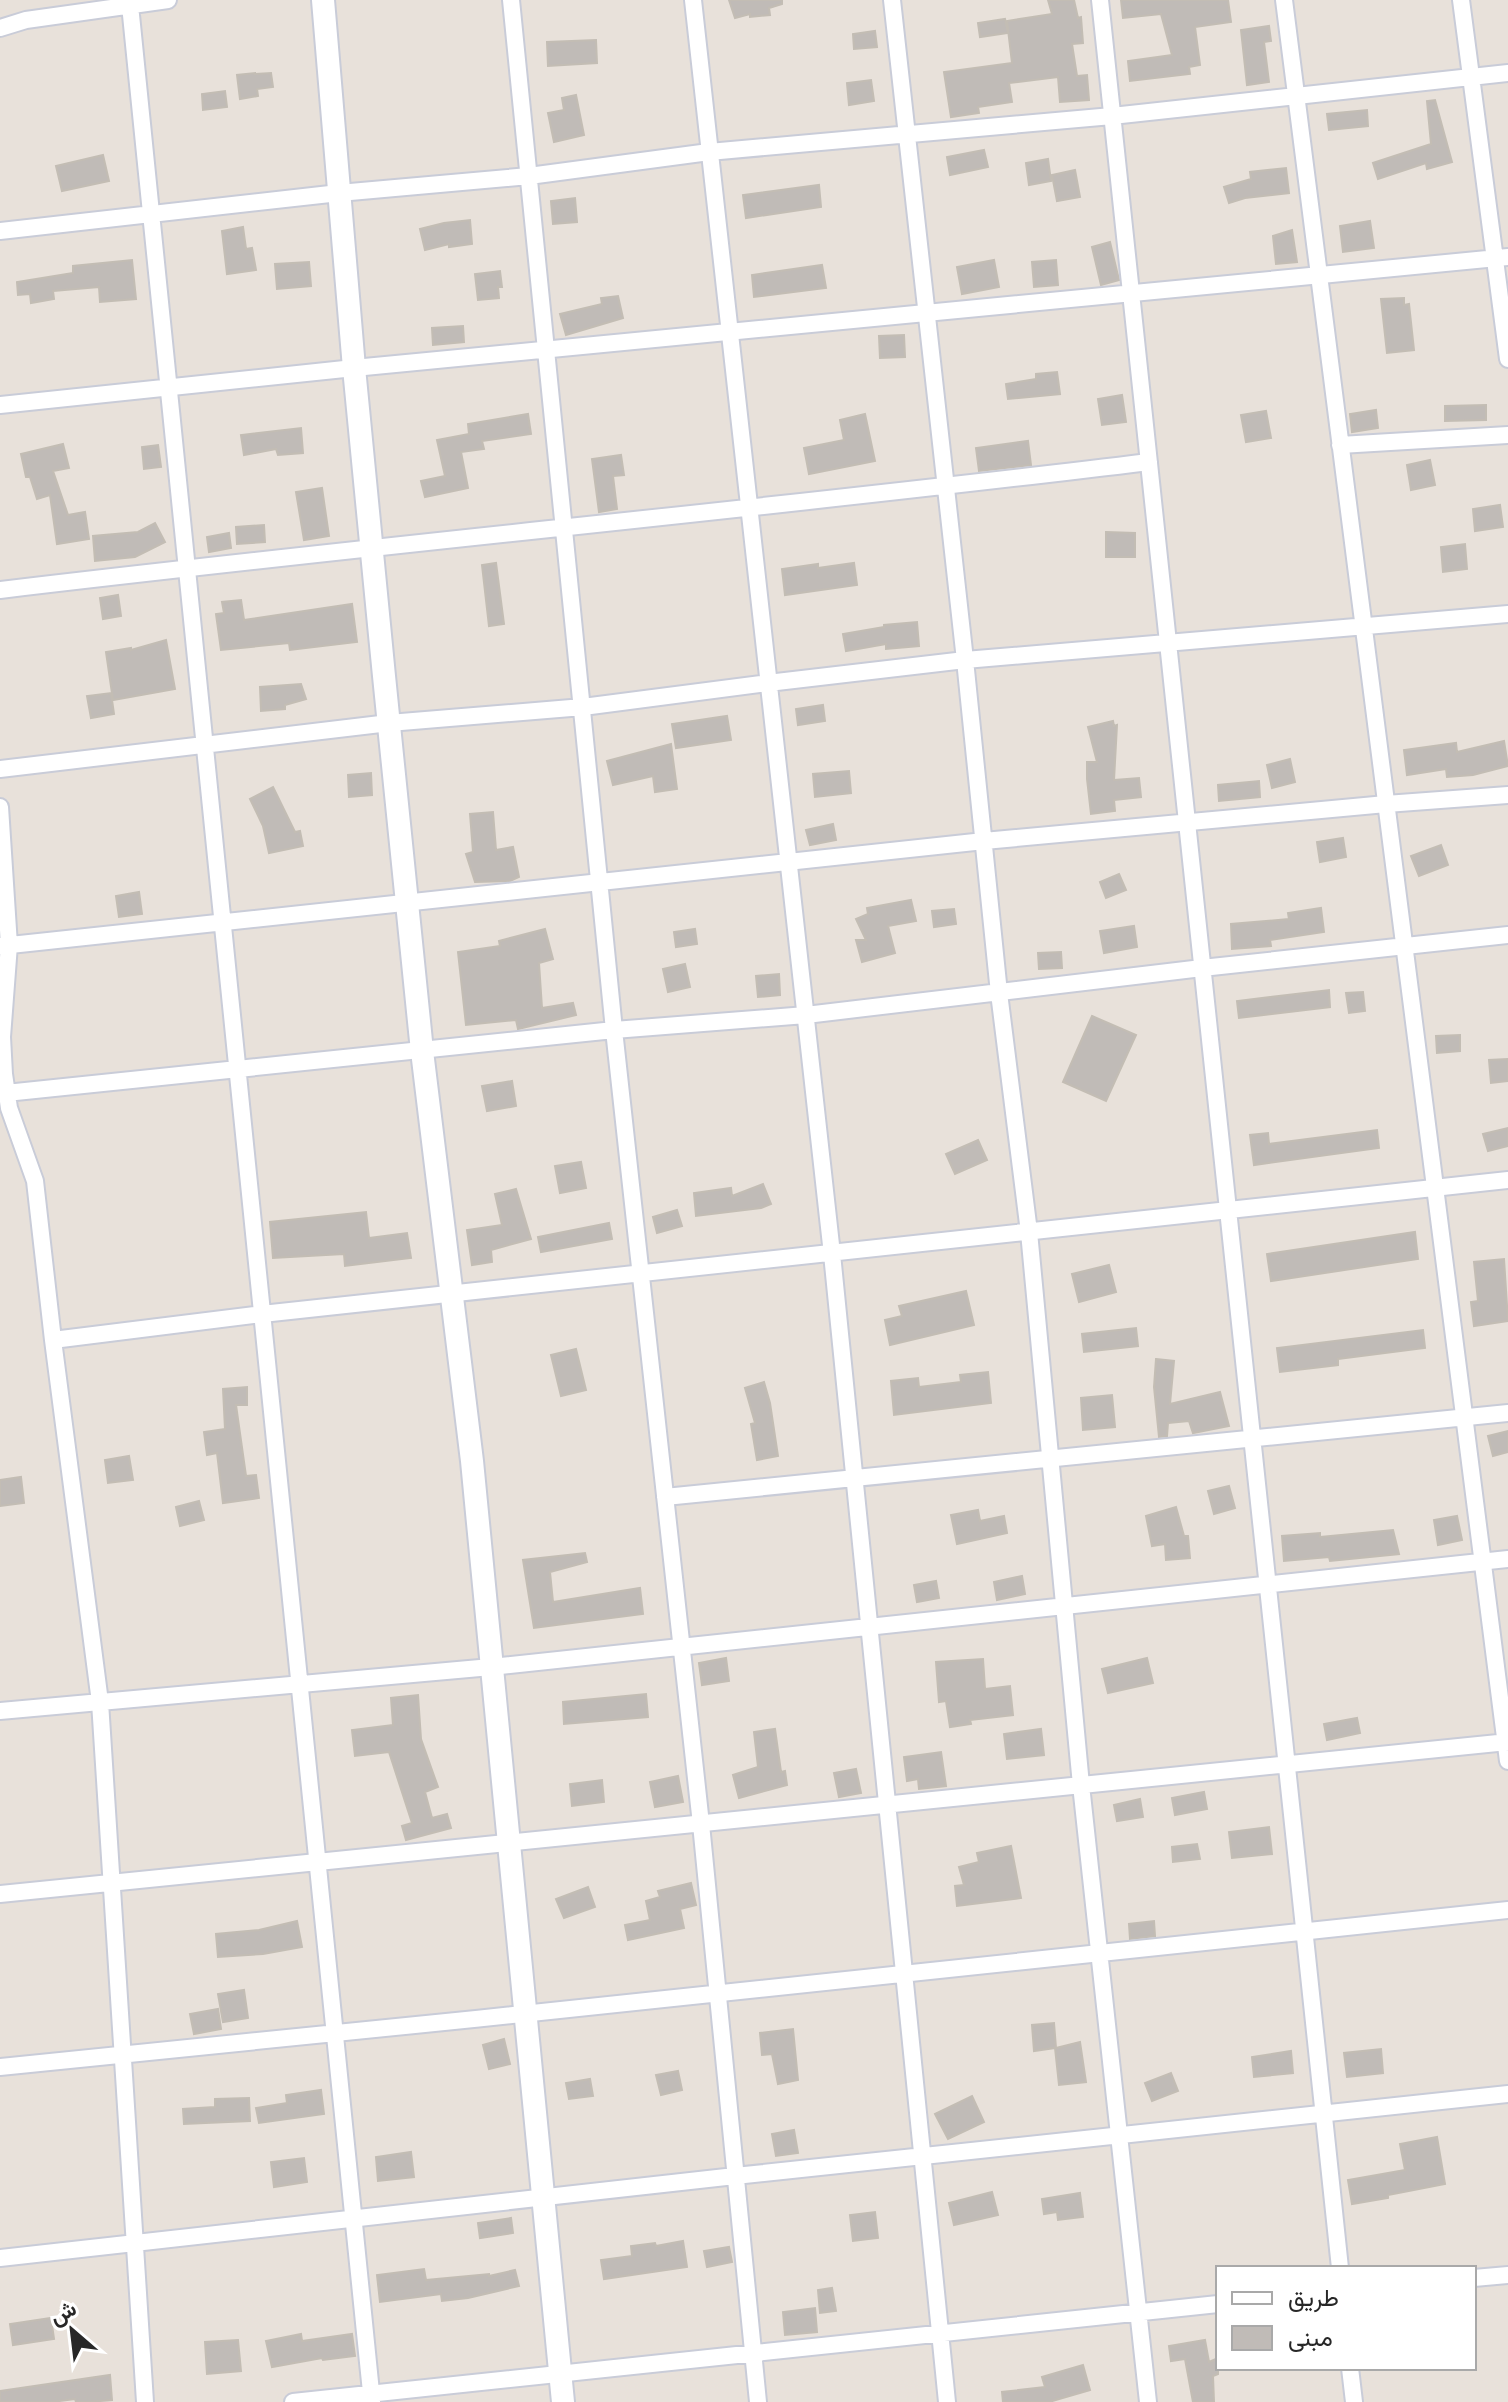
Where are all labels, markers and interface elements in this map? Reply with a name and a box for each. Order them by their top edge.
legend [1216,2266,1476,2370]
text: طريق [1288,2280,1339,2313]
north arrow [32,2290,112,2370]
text: ش [43,2292,81,2331]
text: مبنى [1288,2320,1333,2353]

